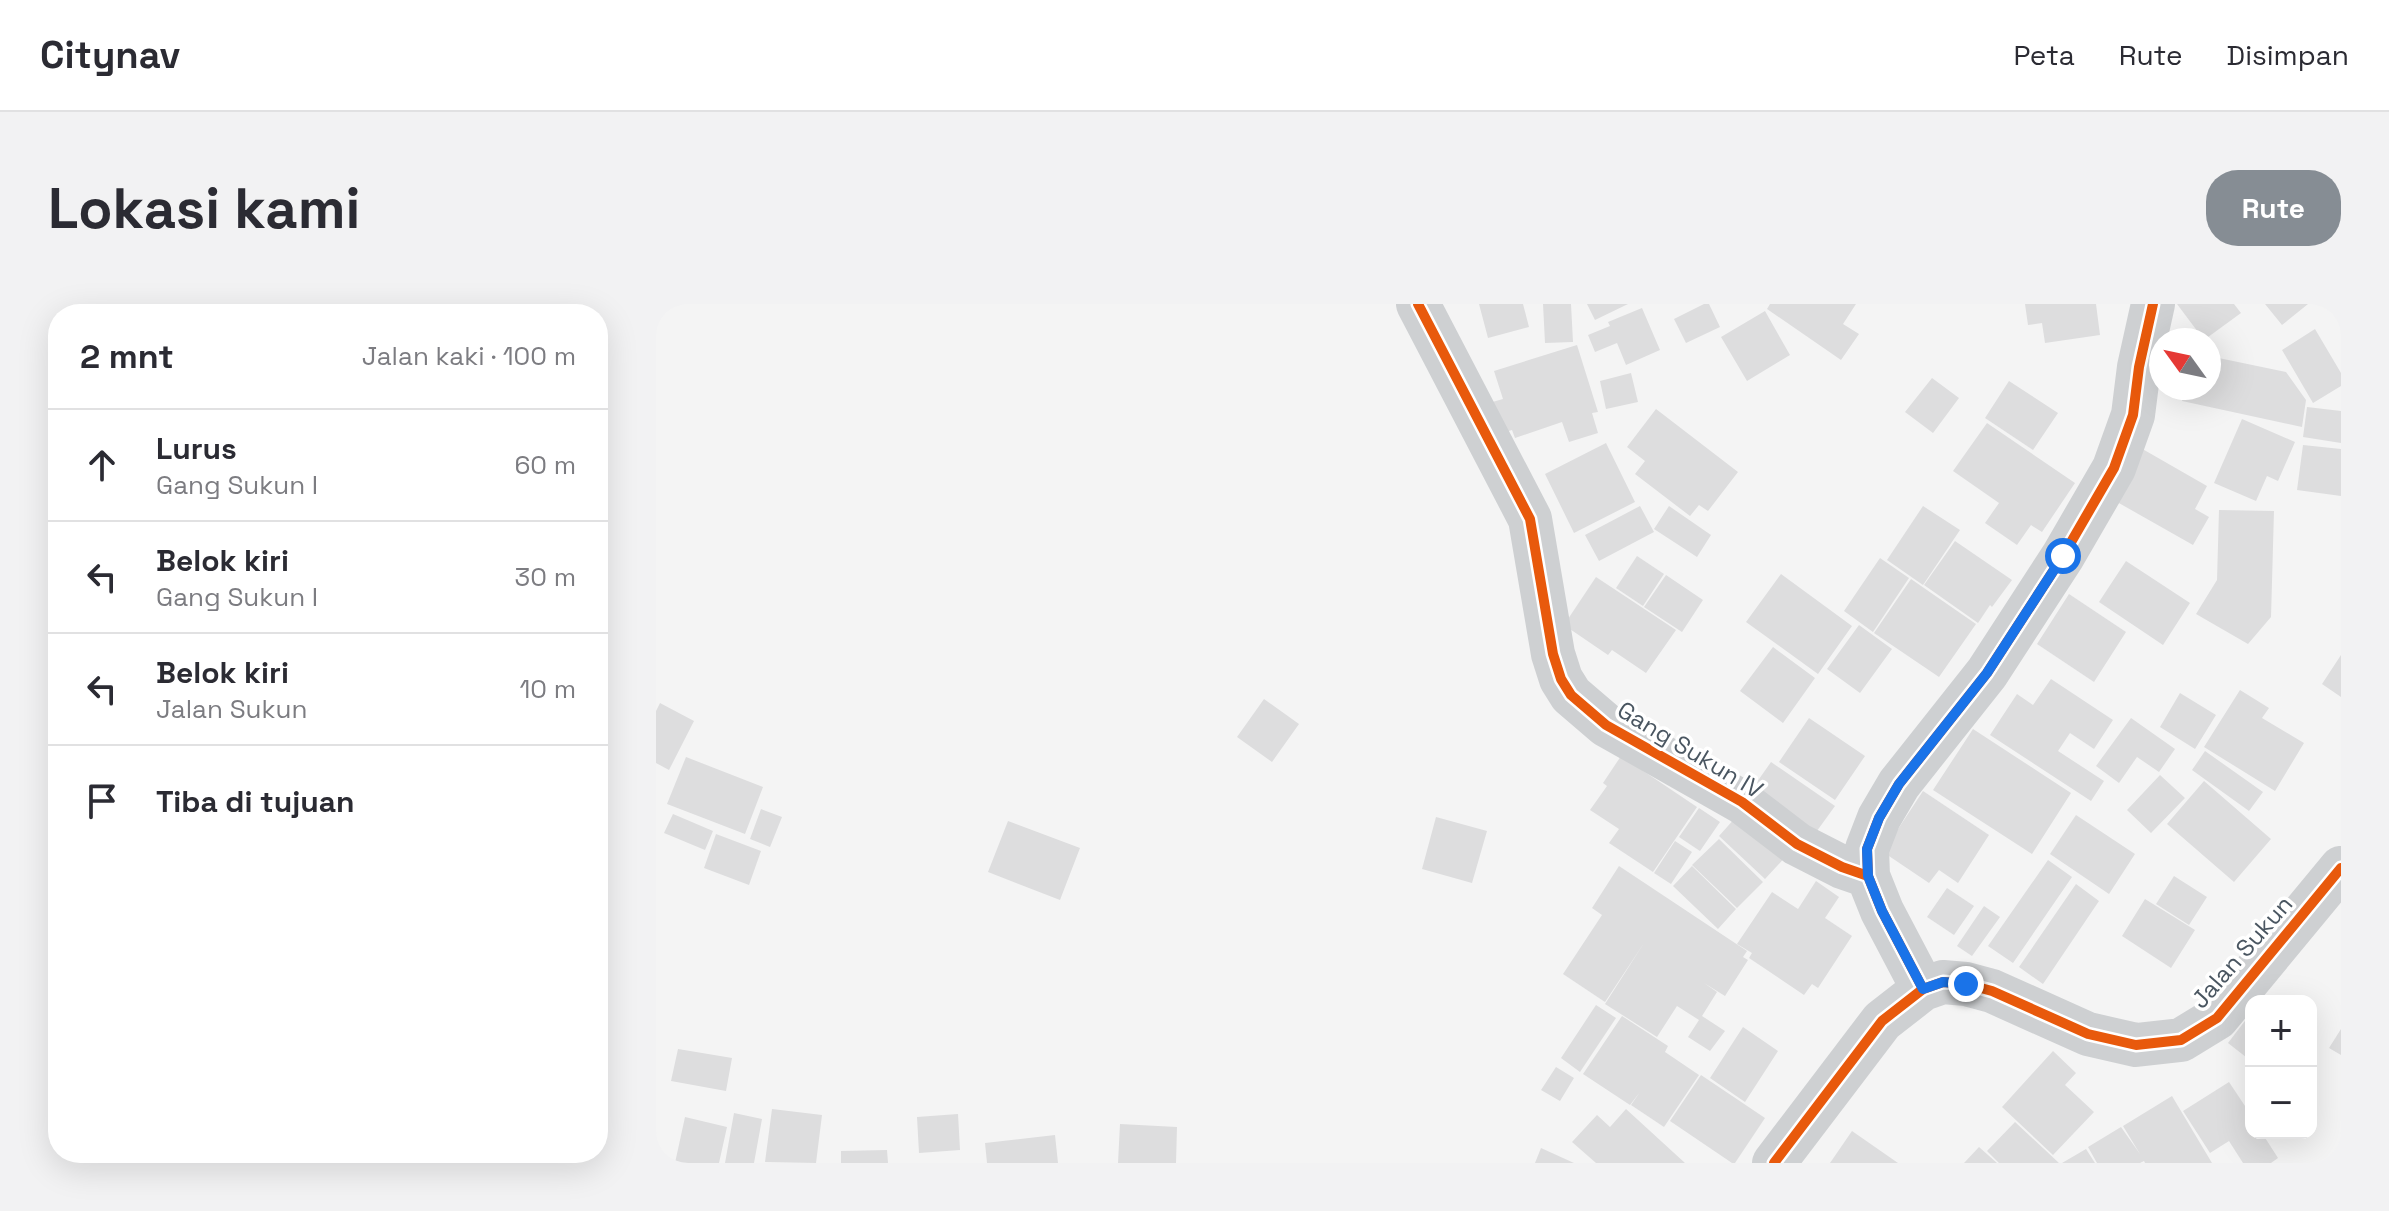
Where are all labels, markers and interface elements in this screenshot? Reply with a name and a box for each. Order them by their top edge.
text: Citynav [40,31,180,79]
text: Peta [2014,37,2075,73]
text: Rute [2119,37,2183,73]
text: Disimpan [2227,37,2349,73]
button: Rute [2206,170,2341,246]
text: Lokasi kami [48,173,360,244]
north arrow [2149,328,2221,400]
text: 2 mnt [80,335,174,378]
text: Jalan kaki · 100 m [362,339,576,373]
text: Lurus [156,429,237,468]
icon: ahead [80,443,124,487]
text: 60 m [514,448,576,482]
text: Gang Sukun I [156,468,318,502]
route start [2045,538,2081,574]
text: Belok kiri [156,541,289,580]
icon: left [80,555,124,599]
text: 30 m [515,560,576,594]
text: Gang Sukun I [156,580,318,614]
text: Belok kiri [156,653,289,692]
icon: left [80,667,124,711]
text: 10 m [519,672,576,706]
text: Jalan Sukun [156,692,307,726]
street label: Gang Sukun IV [1612,694,1769,805]
icon: arrive [80,779,124,823]
text: Tiba di tujuan [156,782,355,821]
street label: Jalan Sukun [2184,889,2299,1015]
route end [1948,966,1984,1002]
map controls [2245,995,2317,1139]
button: + [2245,995,2317,1067]
button: − [2245,1067,2317,1139]

